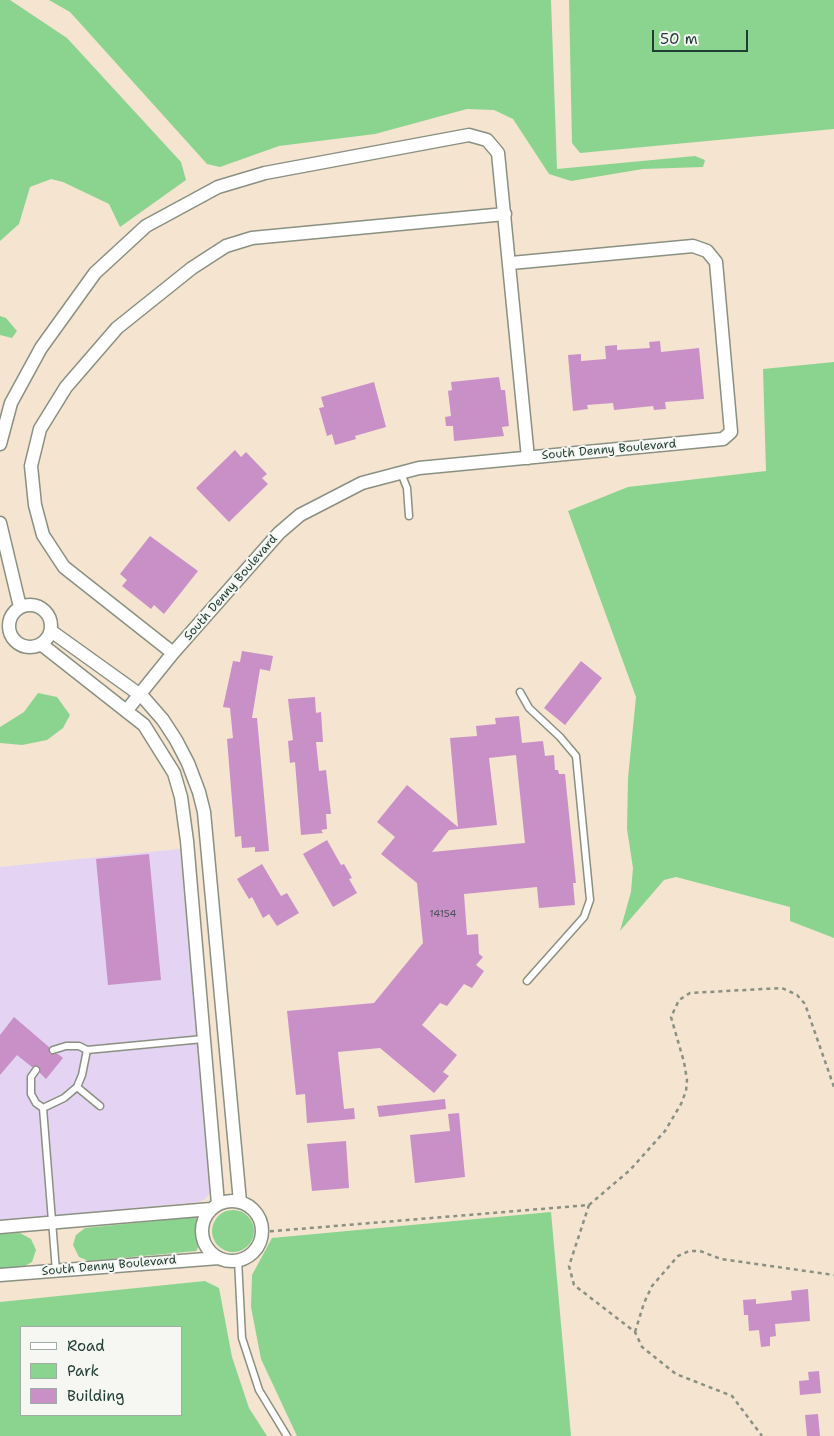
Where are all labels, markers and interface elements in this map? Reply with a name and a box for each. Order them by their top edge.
scale bar [654,20,750,52]
text: 50 m [660,29,698,49]
street label: South Denny Boulevard [541,437,677,463]
street label: South Denny Boulevard [181,532,281,644]
house number: 14154 [429,908,457,920]
street label: South Denny Boulevard [41,1253,177,1279]
legend [20,1326,182,1416]
text: Road [67,1336,105,1356]
text: Park [67,1361,99,1381]
text: Building [67,1386,124,1406]

